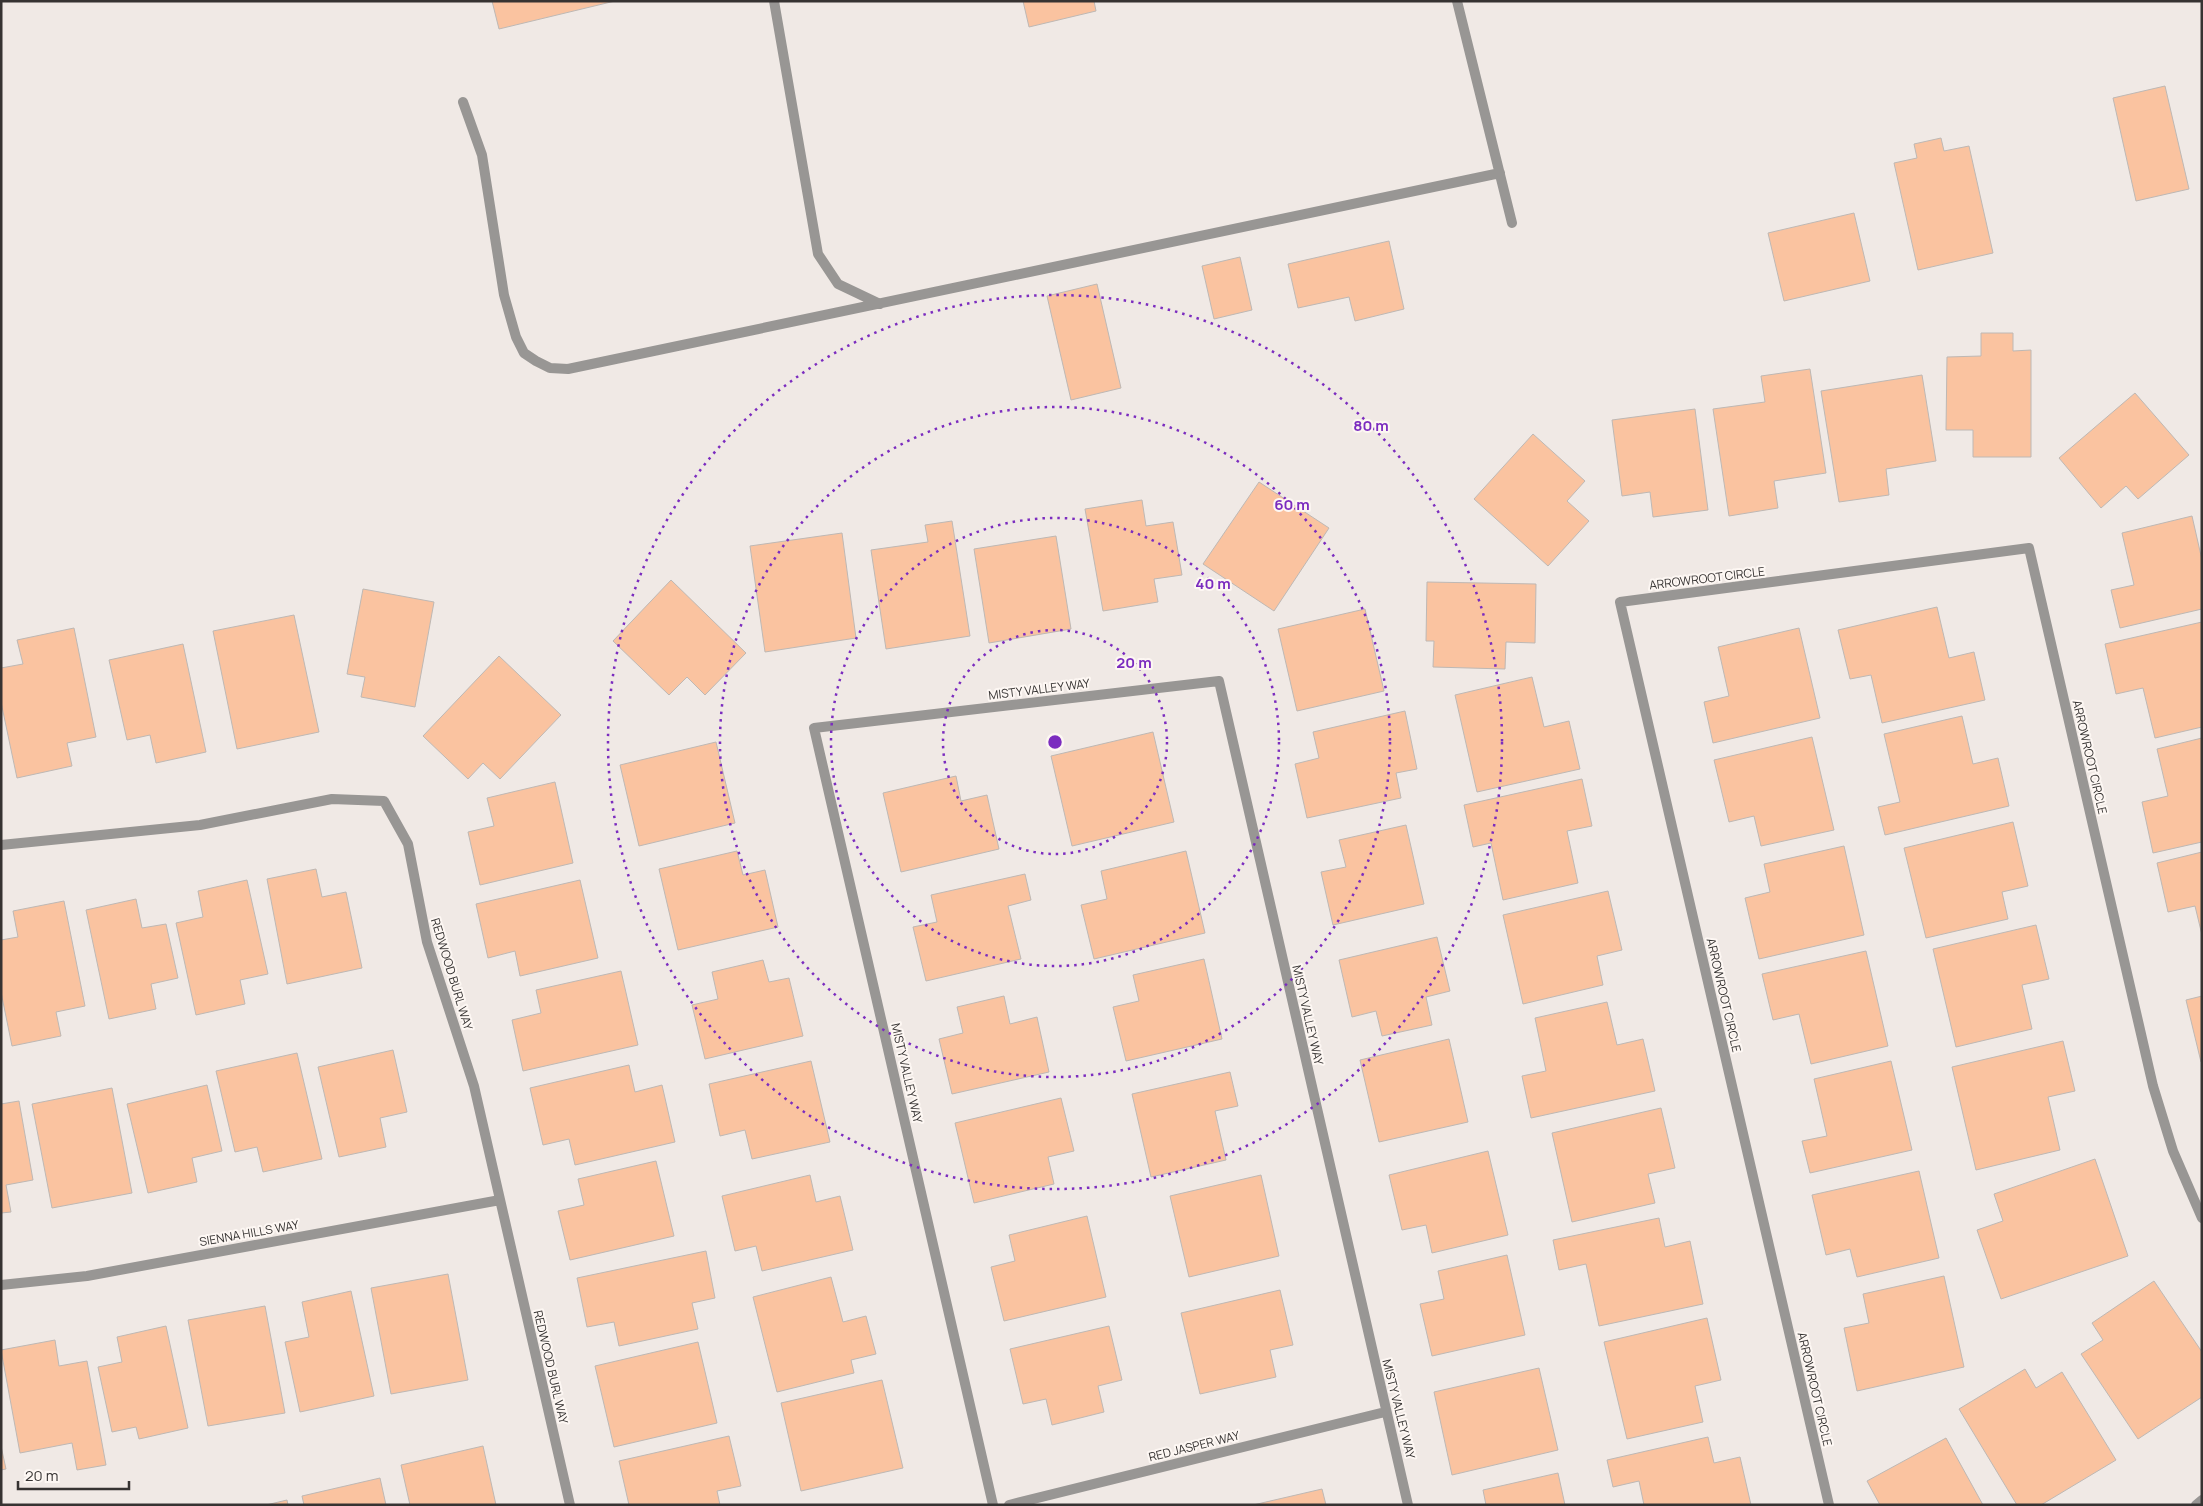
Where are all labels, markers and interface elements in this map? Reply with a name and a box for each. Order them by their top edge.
text: 80 m [1353,415,1389,436]
text: 60 m [1274,494,1310,515]
street label: ARROWROOT CIRCLE [1648,562,1766,594]
text: 40 m [1195,573,1231,594]
text: 20 m [1116,652,1152,673]
street label: MISTY VALLEY WAY [987,674,1091,704]
street label: ARROWROOT CIRCLE [2069,698,2111,816]
centre of rings [1046,733,1064,751]
street label: REDWOOD BURL WAY [427,916,477,1032]
street label: ARROWROOT CIRCLE [1703,936,1745,1054]
street label: MISTY VALLEY WAY [1288,963,1328,1067]
street label: MISTY VALLEY WAY [887,1021,927,1125]
street label: SIENNA HILLS WAY [198,1216,300,1250]
street label: REDWOOD BURL WAY [530,1309,572,1426]
street label: ARROWROOT CIRCLE [1794,1330,1836,1448]
street label: MISTY VALLEY WAY [1378,1357,1420,1461]
street label: RED JASPER WAY [1147,1426,1241,1465]
scale bar [18,1458,129,1490]
text: 20 m [25,1465,58,1486]

